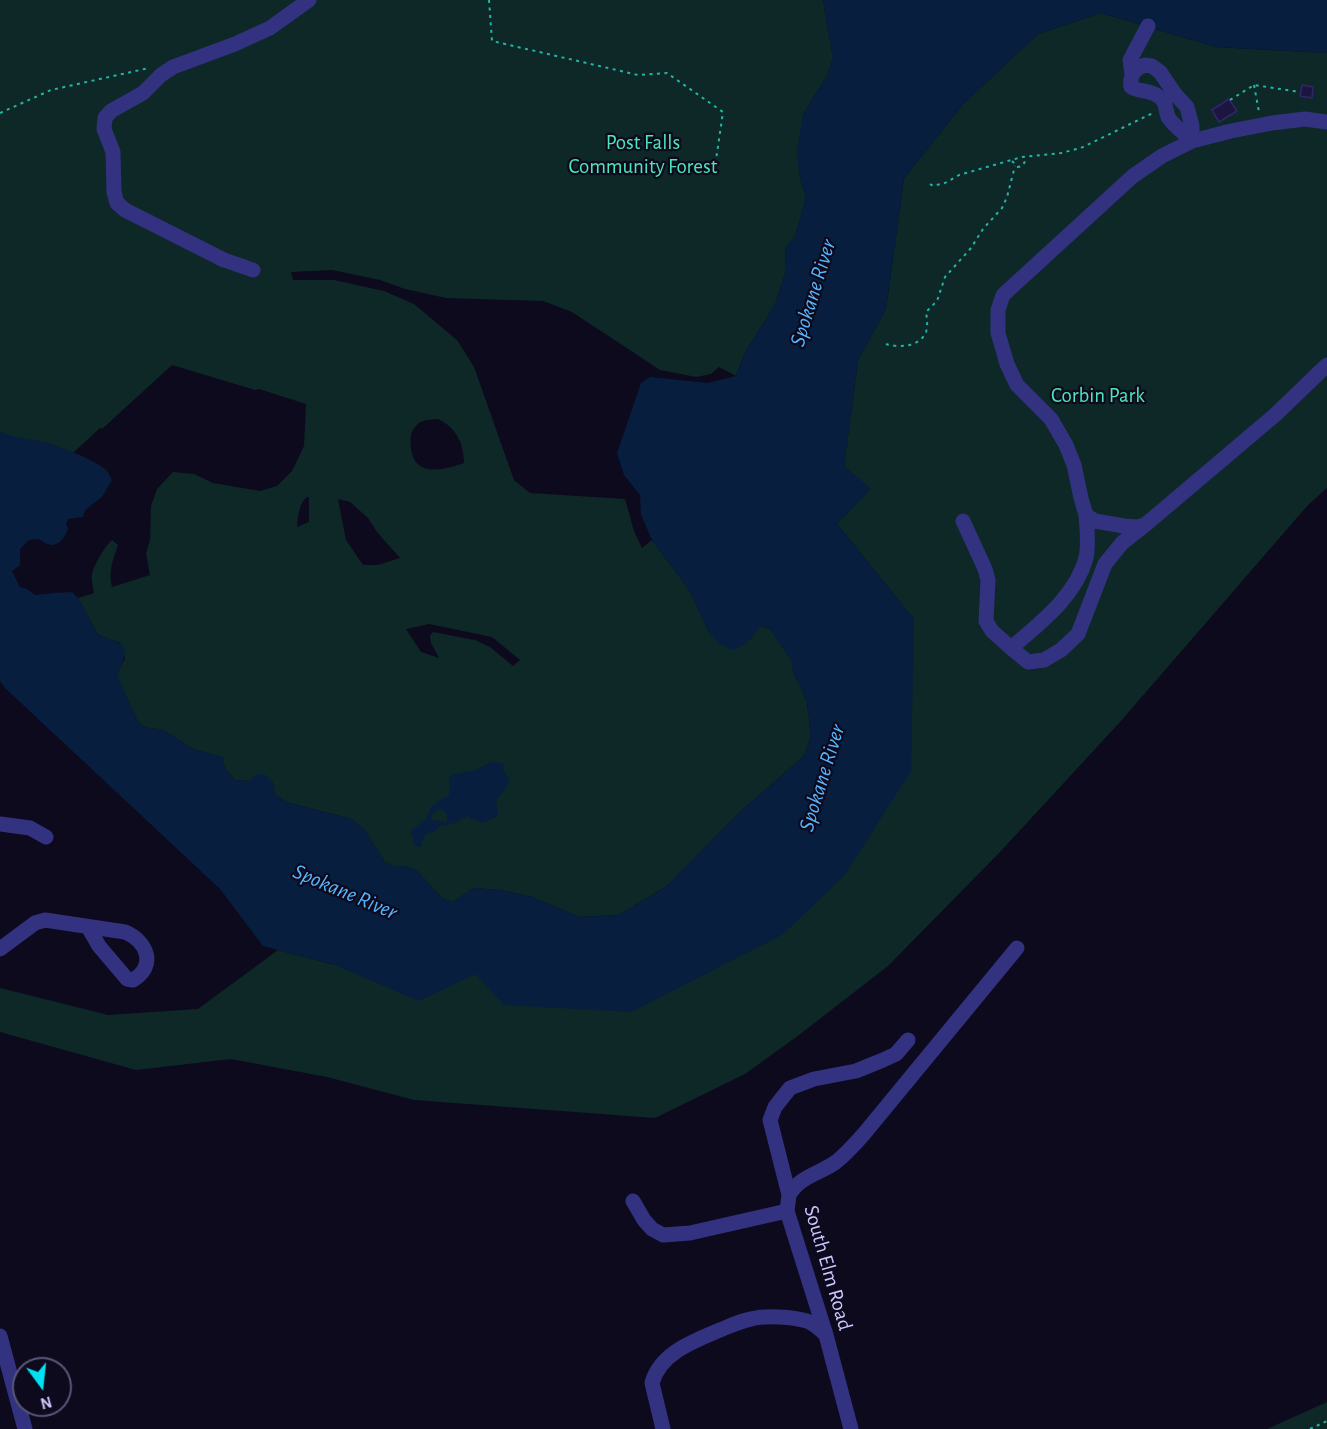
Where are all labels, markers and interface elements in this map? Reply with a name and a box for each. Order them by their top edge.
park label: Post Falls Community Forest [569,130,717,180]
water label: Spokane River [784,236,842,350]
park label: Corbin Park [1051,383,1145,409]
water label: Spokane River [793,721,851,835]
water label: Spokane River [289,858,401,926]
street label: South Elm Road [798,1203,858,1333]
north arrow [12,1357,72,1417]
text: N [39,1393,54,1412]

